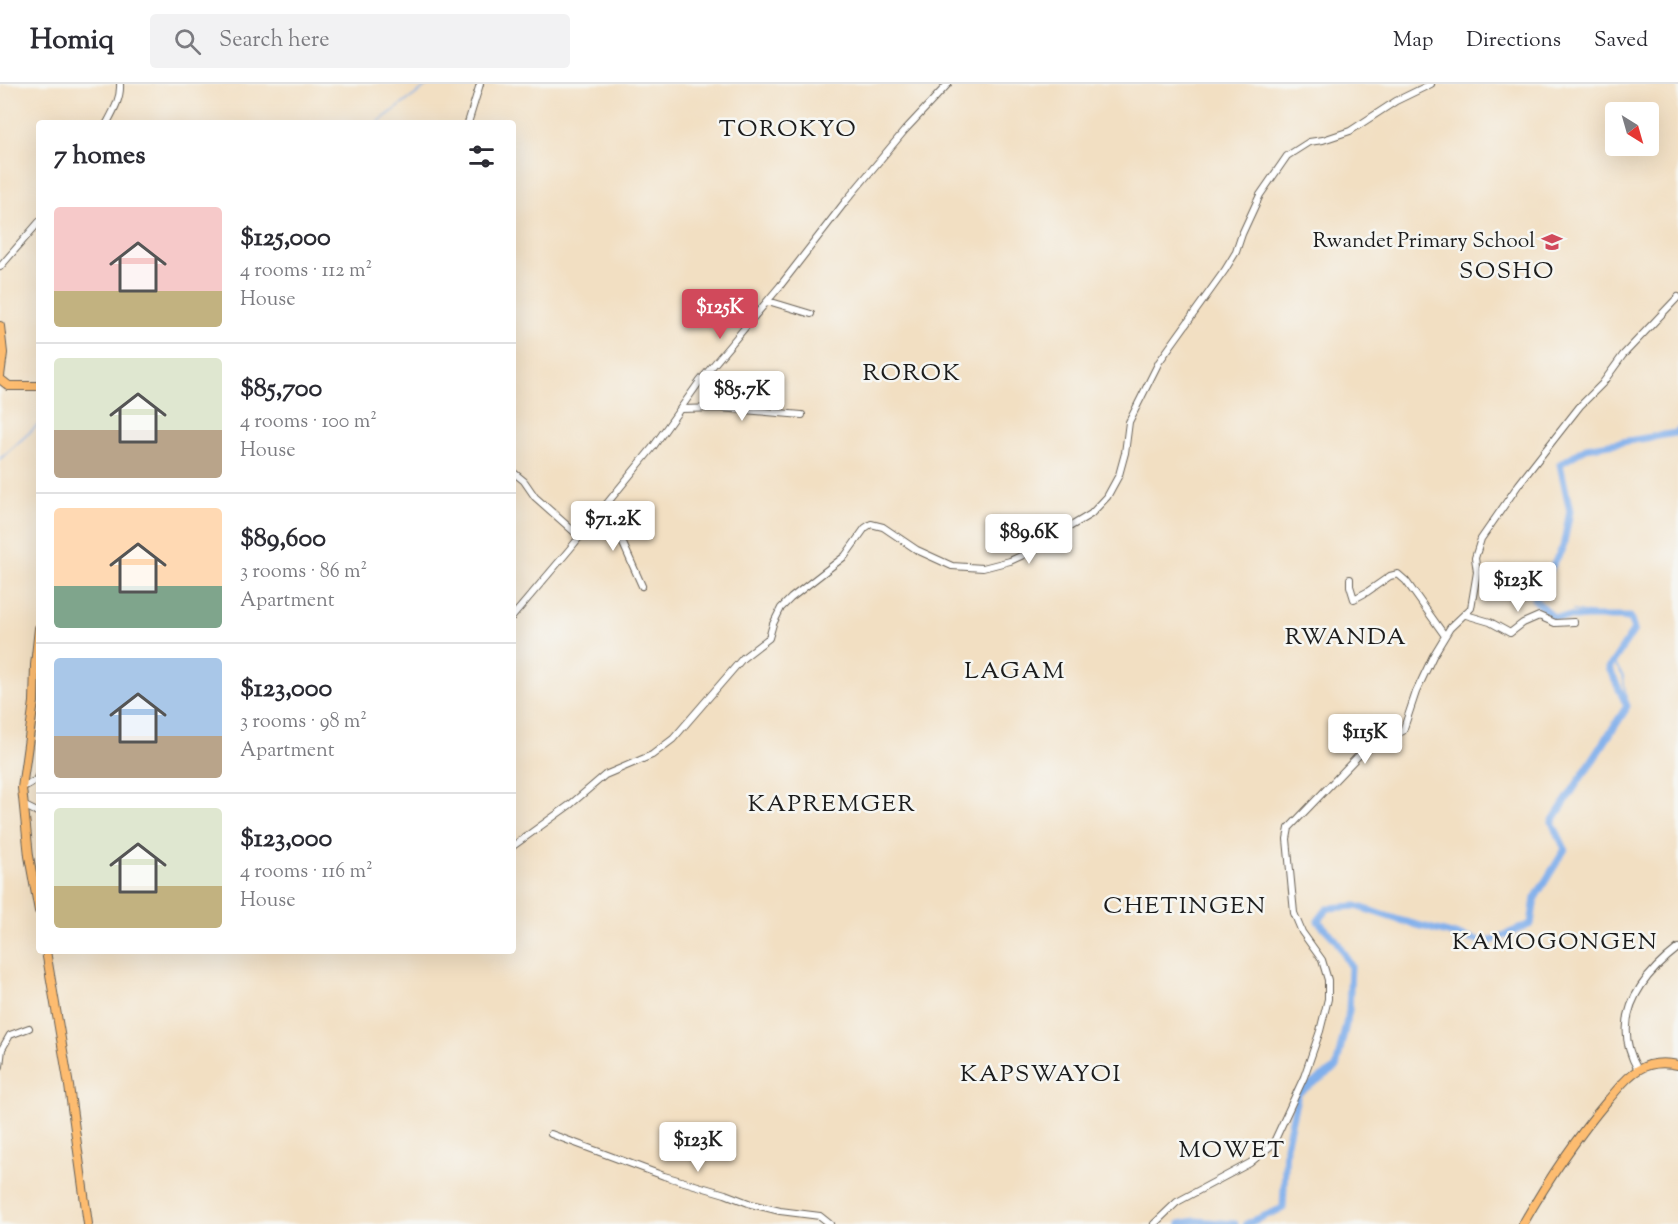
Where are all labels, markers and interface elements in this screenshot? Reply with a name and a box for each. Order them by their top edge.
search box [150,14,570,68]
text: Homiq [30,21,114,61]
icon: search [171,25,204,58]
text: Search here [219,25,329,57]
text: Map [1393,26,1433,56]
text: Directions [1466,26,1561,56]
text: Saved [1594,26,1648,56]
north arrow [1605,102,1659,156]
map controls [1605,102,1659,156]
district label: TOROKYO [719,113,857,147]
text: 7 homes [54,138,145,175]
icon: filters [465,140,498,173]
text: $125,000 [240,220,331,257]
place label: Rwandet Primary School [1313,227,1535,257]
school or university icon: Rwandet Primary School [1540,230,1564,254]
icon: home [102,231,174,303]
district label: SOSHO [1459,255,1555,289]
text: 4 rooms · 112 m² [240,257,372,286]
text: House [240,286,295,315]
pin: $125K [678,289,762,340]
text: $125K [696,294,744,323]
district label: ROROK [863,357,961,391]
text: $85,700 [240,371,322,408]
pin: $85.7K [693,371,791,422]
text: $85.7K [713,376,771,405]
icon: home [102,382,174,454]
text: 4 rooms · 100 m² [240,408,377,437]
text: House [240,437,295,466]
pin: $71.2K [564,501,662,552]
text: $71.2K [585,506,641,535]
pin: $89.6K [980,514,1078,565]
text: $89.6K [999,519,1059,548]
text: $89,600 [240,521,326,558]
icon: home [102,532,174,604]
text: 3 rooms · 86 m² [240,558,367,587]
pin: $123K [1476,562,1560,613]
text: $123K [1493,567,1543,596]
text: Apartment [240,587,335,616]
district label: RWANDA [1285,621,1407,655]
district label: LAGAM [964,655,1066,689]
text: $123,000 [240,671,332,708]
icon: home [102,682,174,754]
text: 3 rooms · 98 m² [240,708,367,737]
pin: $115K [1323,714,1407,765]
text: $115K [1342,719,1388,748]
text: Apartment [240,737,335,766]
district label: KAPREMGER [748,788,916,822]
text: $123,000 [240,821,332,858]
icon: home [102,832,174,904]
text: 4 rooms · 116 m² [240,858,373,887]
text: House [240,887,295,916]
district label: CHETINGEN [1103,890,1267,924]
district label: KAMOGONGEN [1452,926,1658,960]
district label: KAPSWAYOI [960,1058,1122,1092]
pin: $123K [656,1122,740,1173]
text: $123K [673,1127,723,1156]
district label: MOWET [1178,1134,1286,1168]

